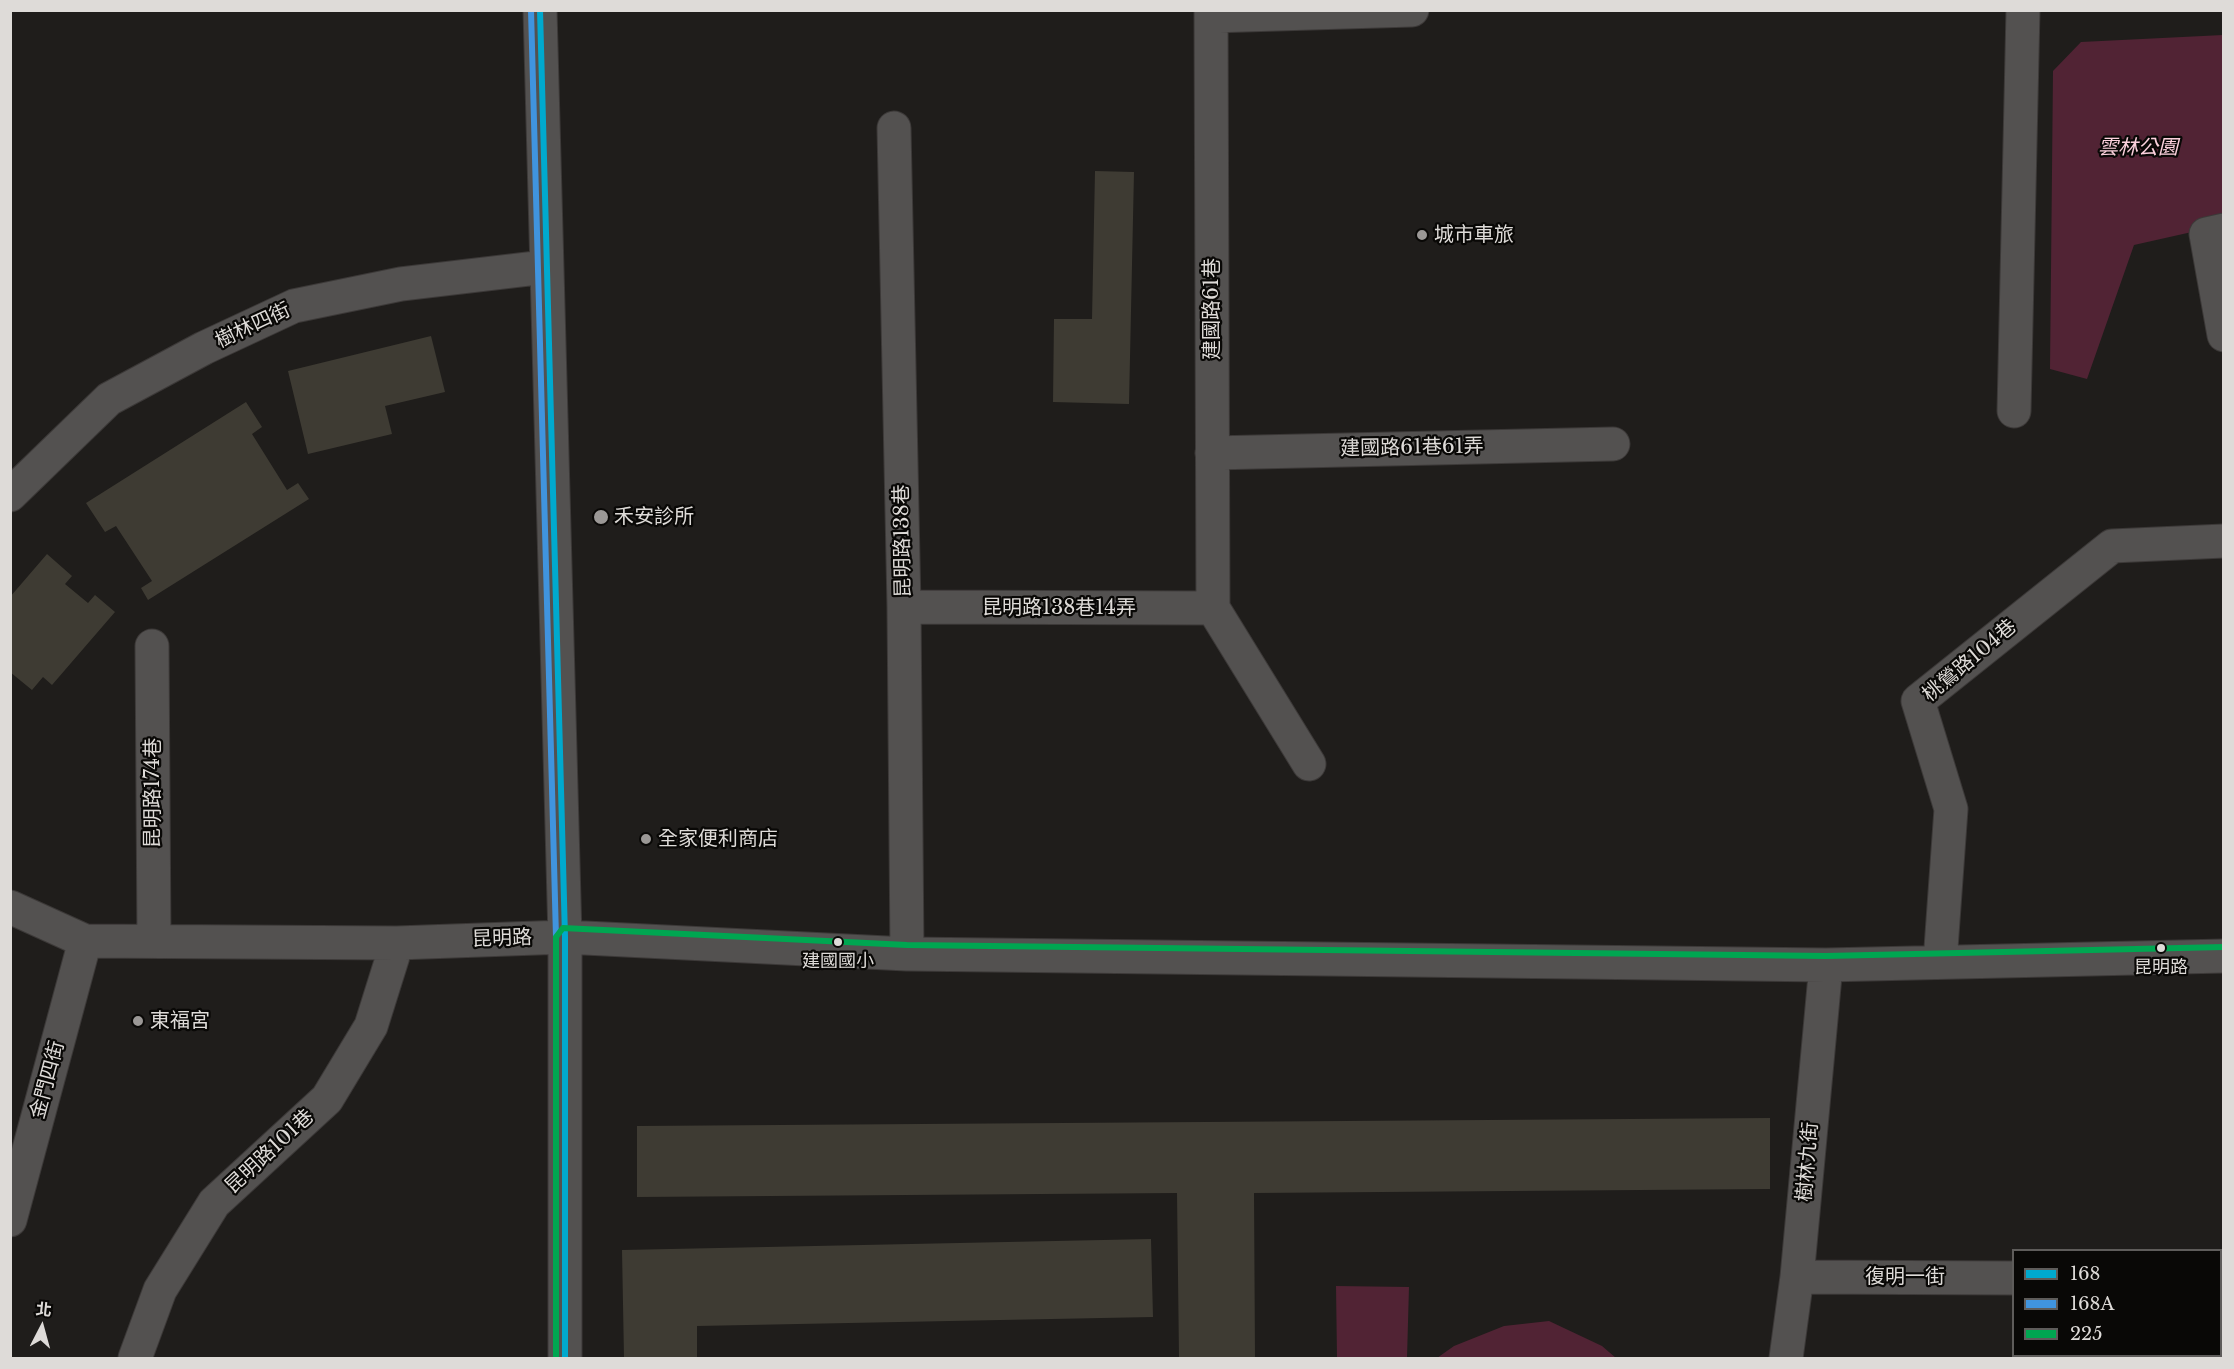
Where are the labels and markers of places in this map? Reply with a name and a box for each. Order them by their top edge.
place label: 城市車旅 [1434,223,1514,247]
marker: 城市車旅 [1415,228,1429,242]
place label: 禾安診所 [614,505,694,529]
marker: 禾安診所 [592,508,610,526]
place label: 全家便利商店 [658,827,778,851]
marker: 全家便利商店 [639,832,653,846]
marker: 建國國小 [832,936,844,948]
marker: 昆明路 [2155,942,2167,954]
place label: 建國國小 [802,951,874,973]
place label: 昆明路 [2134,957,2188,979]
place label: 東福宮 [150,1009,210,1033]
marker: 東福宮 [131,1014,145,1028]

